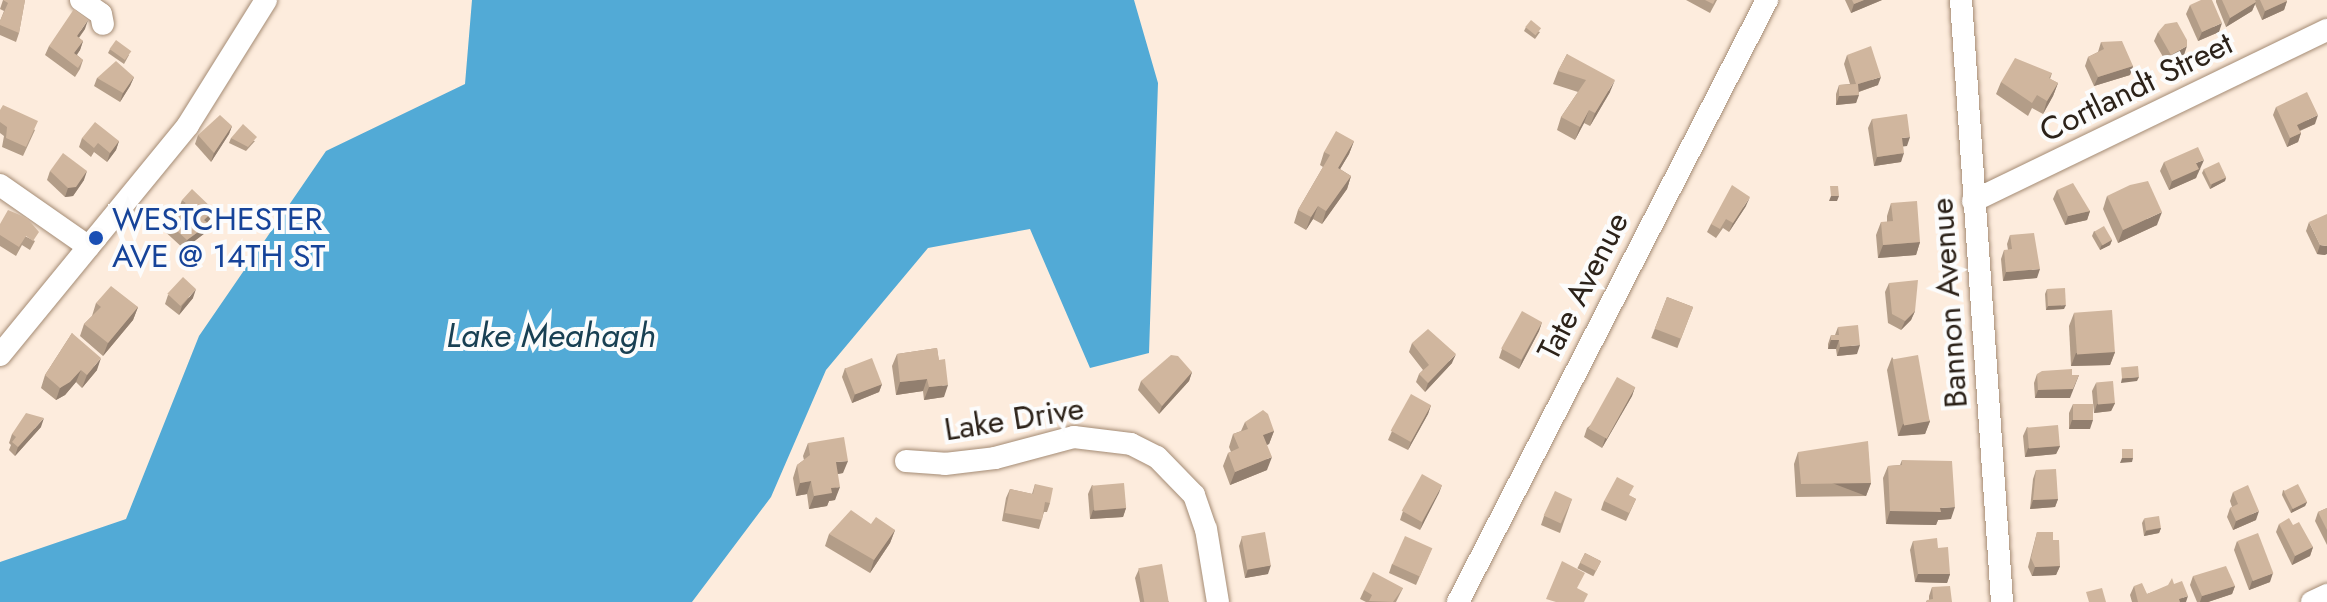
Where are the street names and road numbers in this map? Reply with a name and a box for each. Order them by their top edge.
street label: Cortlandt Street [2033,24,2239,150]
street label: Bannon Avenue [1923,197,1975,409]
street label: Tate Avenue [1529,206,1637,366]
street label: Lake Drive [942,389,1086,449]

